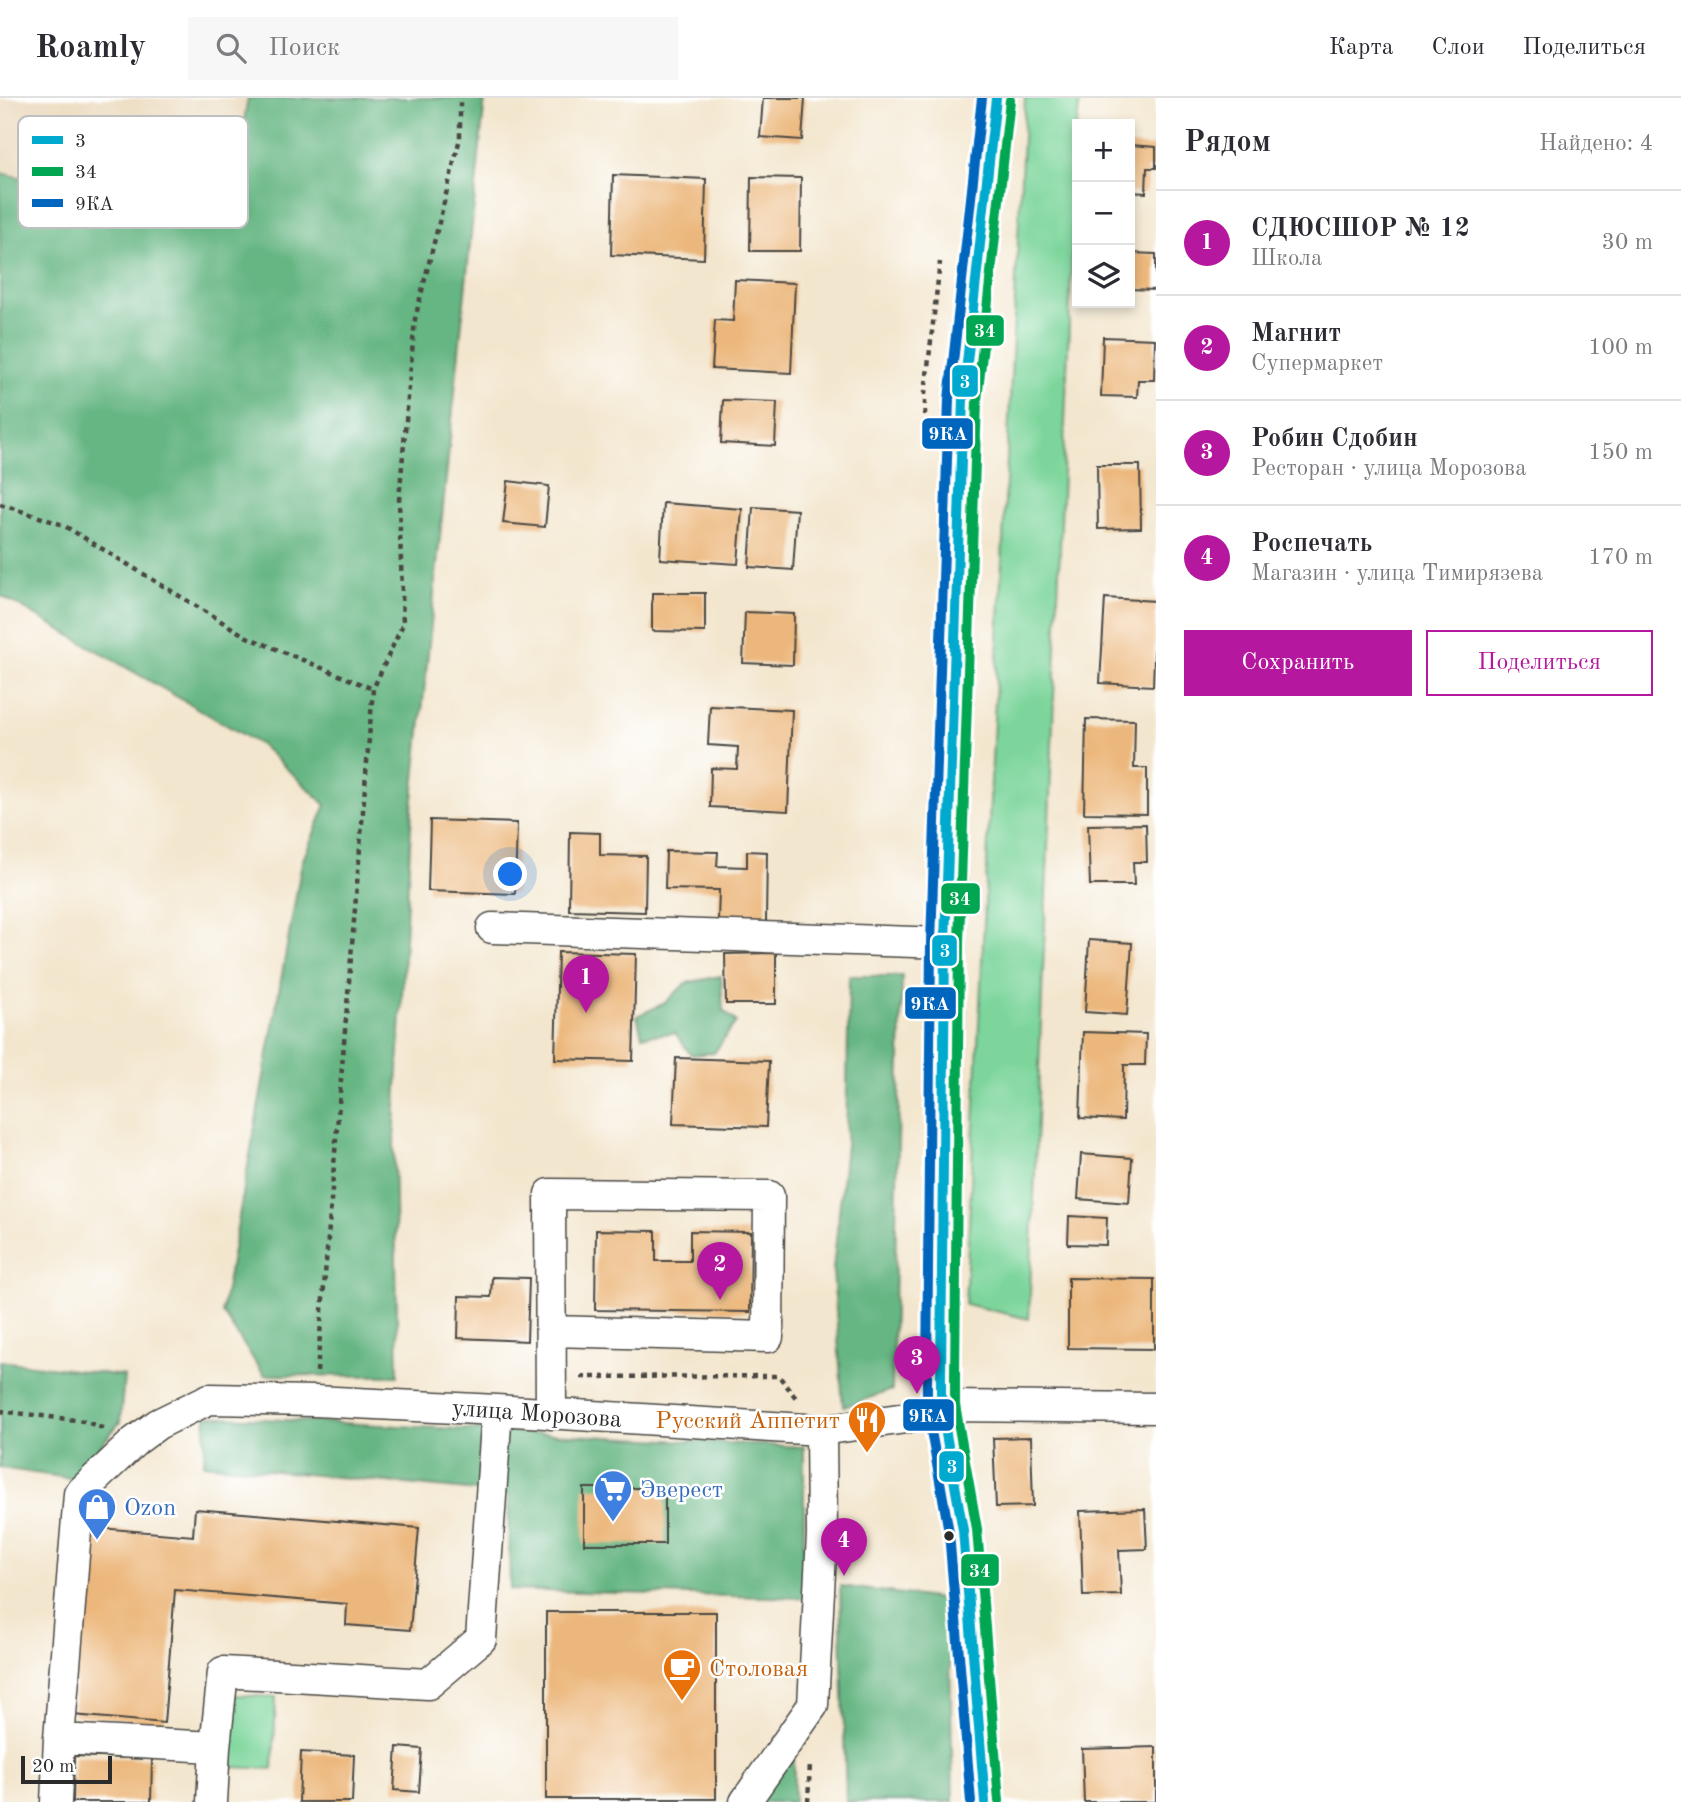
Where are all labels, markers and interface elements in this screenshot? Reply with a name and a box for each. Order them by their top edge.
search box [188,17,678,80]
icon: search [212,29,250,67]
text: Roamly [35,32,146,65]
text: Поиск [268,35,340,61]
text: Карта [1329,36,1394,60]
text: Слои [1432,36,1485,60]
text: Поделиться [1523,36,1646,60]
legend [18,116,248,228]
map controls [1072,119,1135,308]
button: + [1072,119,1135,182]
text: Рядом [1184,128,1271,158]
text: Найдено: 4 [1539,132,1653,155]
text: 3 [75,133,86,152]
text: 34 [75,164,97,183]
button: − [1072,182,1135,245]
text: 9КА [75,196,114,215]
text: СДЮСШОР № 12 [1251,216,1470,242]
text: 1 [1200,231,1214,254]
text: 30 m [1602,231,1653,254]
button: layers [1072,245,1135,308]
text: Школа [1251,247,1322,270]
line badge: 34 [965,314,1005,347]
text: Магнит [1251,321,1341,347]
text: 34 [974,323,996,342]
text: 2 [1200,336,1214,359]
text: 100 m [1588,336,1653,359]
text: Супермаркет [1251,352,1383,375]
line badge: 3 [951,364,979,398]
text: 3 [959,374,971,393]
line badge: 9КА [921,417,974,450]
text: 9КА [928,426,968,445]
text: Робин Сдобин [1251,426,1418,452]
text: 3 [1200,441,1214,464]
text: 150 m [1588,441,1653,464]
text: Ресторан · улица Морозова [1251,457,1527,480]
text: Роспечать [1251,531,1372,557]
text: 4 [1200,546,1214,569]
text: 170 m [1588,546,1653,569]
text: Магазин · улица Тимирязева [1251,562,1543,585]
button: Сохранить [1184,630,1412,696]
button: Поделиться [1426,630,1653,696]
your location [493,857,527,891]
line badge: 34 [940,882,981,915]
text: 34 [949,891,971,910]
line badge: 3 [931,934,958,967]
text: 3 [939,943,951,962]
pin: 1 [563,955,609,1013]
line badge: 9КА [904,986,957,1020]
text: 9КА [910,996,950,1015]
pin: 2 [697,1242,743,1300]
pin: 3 [894,1336,940,1394]
street label: улица Морозова [451,1397,623,1433]
line badge: 9КА [902,1398,955,1432]
restaurant icon: Русский Аппетит [846,1399,888,1454]
text: 9КА [908,1408,948,1427]
place label: Русский Аппетит [655,1410,840,1434]
line badge: 3 [938,1450,965,1483]
text: 3 [946,1459,958,1478]
supermarket icon: Эверест [592,1468,634,1523]
place label: Эверест [640,1479,723,1503]
shop icon: Ozon [76,1486,118,1541]
place label: Ozon [124,1497,176,1521]
pin: 4 [821,1518,867,1576]
unlabelled marker [942,1529,956,1543]
line badge: 34 [960,1553,1000,1587]
text: 34 [969,1563,991,1582]
cafe icon: Столовая [661,1647,703,1702]
place label: Столовая [709,1658,808,1682]
scale bar [21,1753,112,1785]
text: 20 m [32,1758,74,1777]

